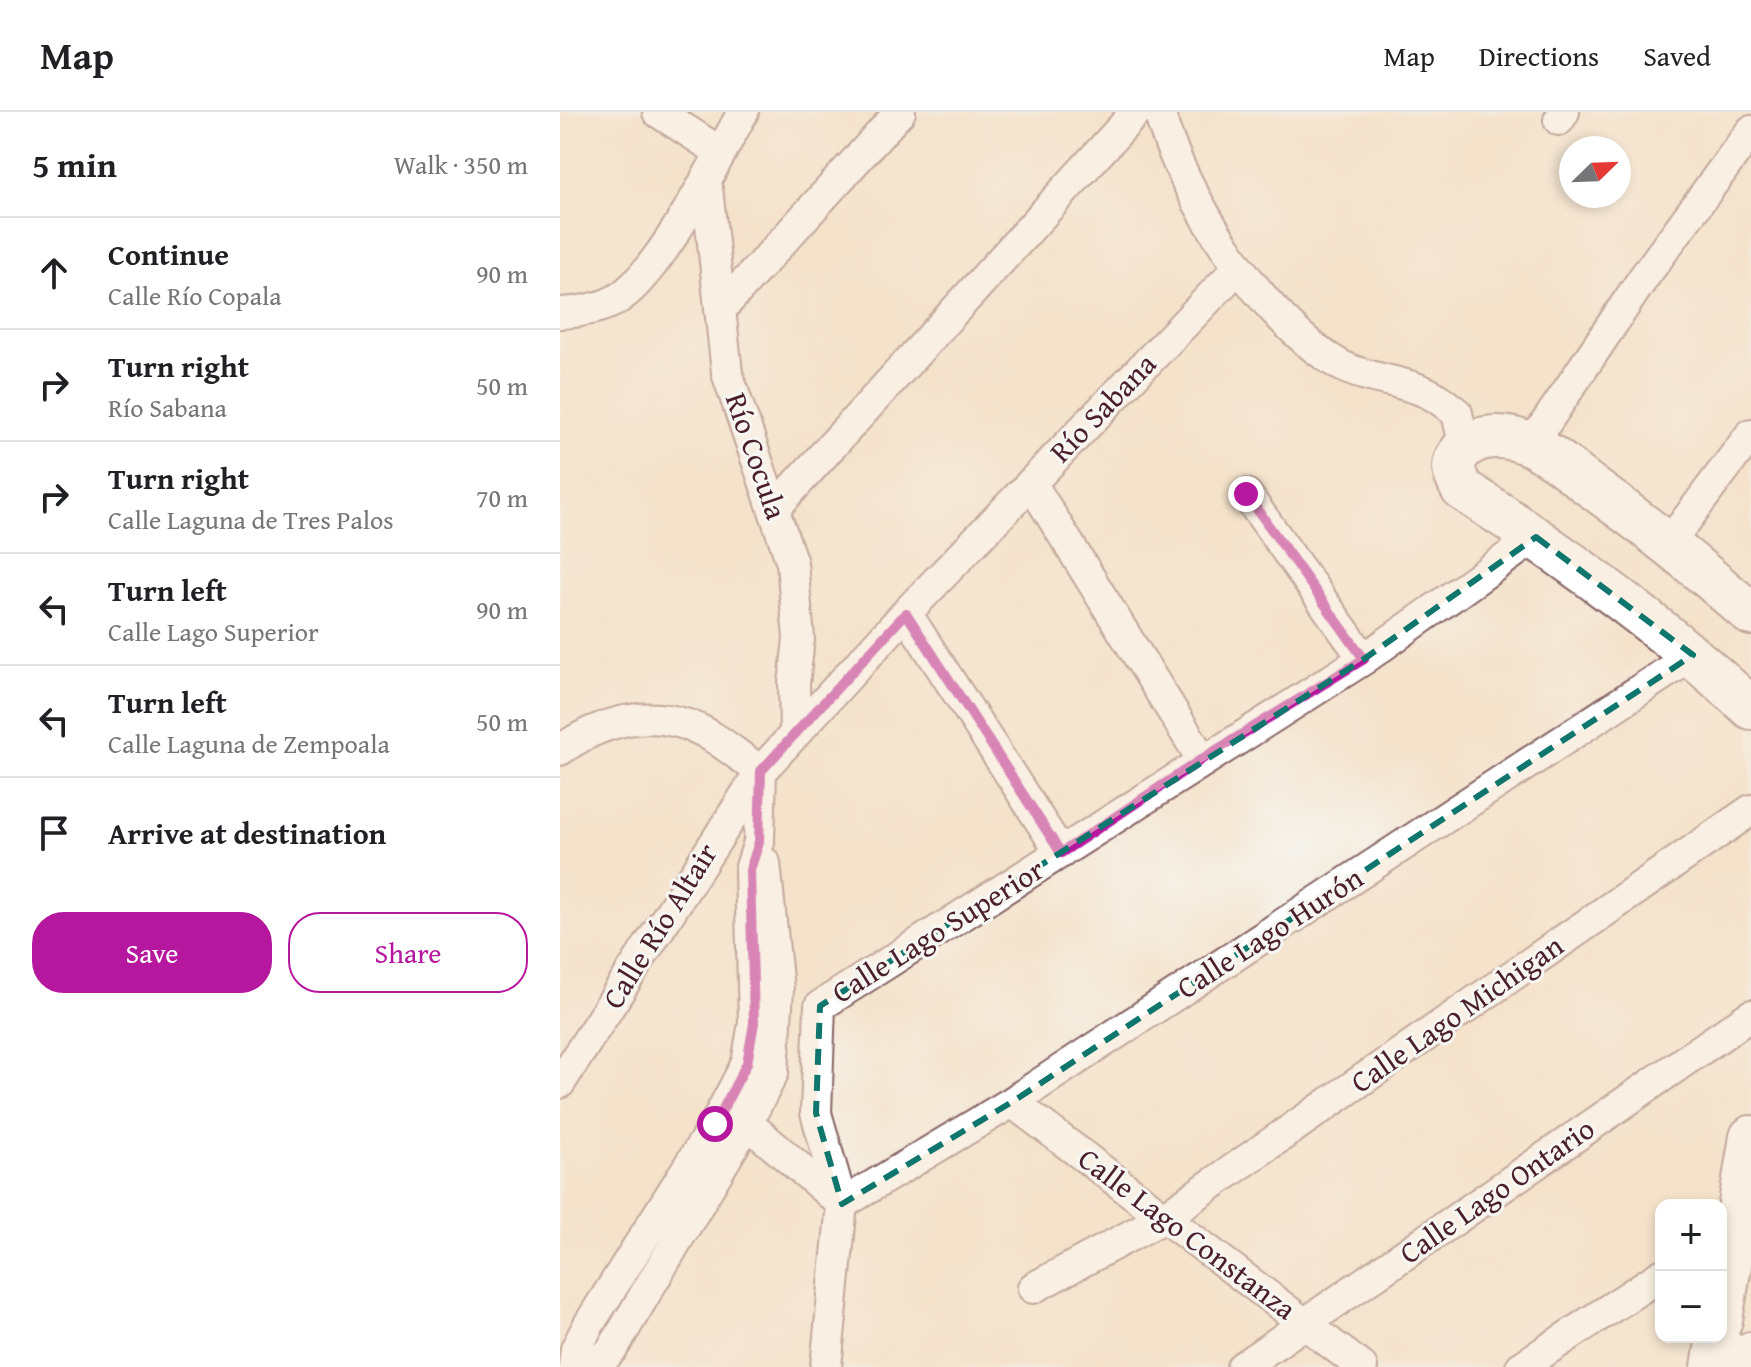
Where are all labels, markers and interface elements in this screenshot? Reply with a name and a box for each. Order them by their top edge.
text: Map [40,27,114,83]
text: Map [1383,35,1435,76]
text: Directions [1479,35,1599,76]
text: Saved [1643,35,1711,76]
north arrow [1559,136,1631,208]
text: 5 min [32,140,117,189]
text: Walk · 350 m [394,145,528,184]
text: Continue [108,232,229,276]
icon: ahead [32,251,76,295]
text: 90 m [476,254,528,293]
text: Calle Río Copala [108,276,282,315]
street label: Río Sabana [1039,343,1166,472]
text: Turn right [108,344,249,388]
icon: right [32,363,76,407]
text: 50 m [476,366,528,405]
street label: Río Cocula [715,386,799,525]
text: Río Sabana [108,388,227,427]
text: Turn right [108,456,249,500]
icon: right [32,475,76,519]
route end [1228,476,1264,512]
text: 70 m [476,478,528,517]
text: Calle Laguna de Tres Palos [108,500,394,539]
text: Turn left [108,568,227,612]
icon: left [32,587,76,631]
text: 90 m [476,590,528,629]
text: Calle Lago Superior [108,612,319,651]
text: Turn left [108,680,227,724]
icon: left [32,699,76,743]
text: 50 m [476,702,528,741]
text: Calle Laguna de Zempoala [108,724,390,763]
icon: arrive [32,811,76,855]
text: Arrive at destination [108,811,386,855]
street label: Calle Río Altair [591,834,728,1017]
street label: Calle Lago Superior [823,847,1052,1013]
street label: Calle Lago Hurón [1168,855,1371,1009]
button: Save [32,912,272,993]
button: Share [288,912,528,993]
street label: Calle Lago Michigan [1341,923,1572,1103]
route start [697,1106,733,1142]
street label: Calle Lago Ontario [1390,1106,1603,1274]
street label: Calle Lago Constanza [1069,1137,1306,1330]
map controls [1655,1199,1727,1343]
button: + [1655,1199,1727,1271]
button: − [1655,1271,1727,1343]

